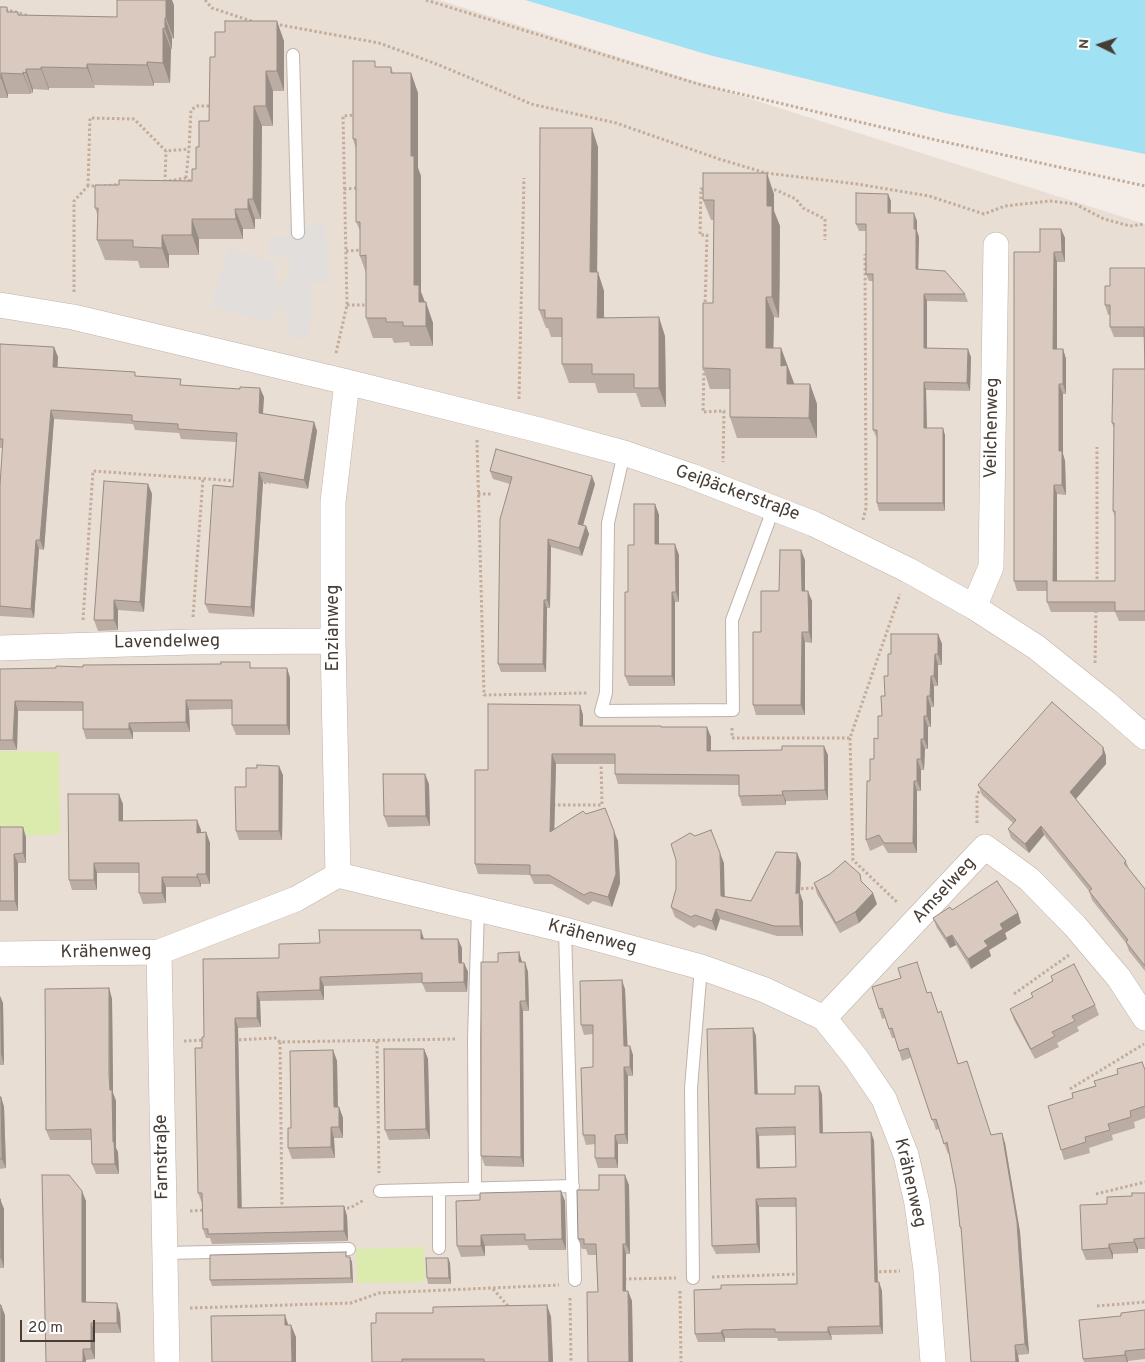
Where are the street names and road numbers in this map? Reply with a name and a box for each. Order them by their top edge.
street label: Veilchenweg [981,377,1005,479]
street label: Geißäckerstraße [672,461,802,527]
street label: Enzianweg [323,585,345,671]
street label: Lavendelweg [114,631,220,655]
street label: Amselweg [909,853,981,929]
street label: Krähenweg [545,916,639,960]
street label: Krähenweg [60,941,152,965]
street label: Farnstraße [151,1114,175,1200]
street label: Krähenweg [888,1136,930,1230]

